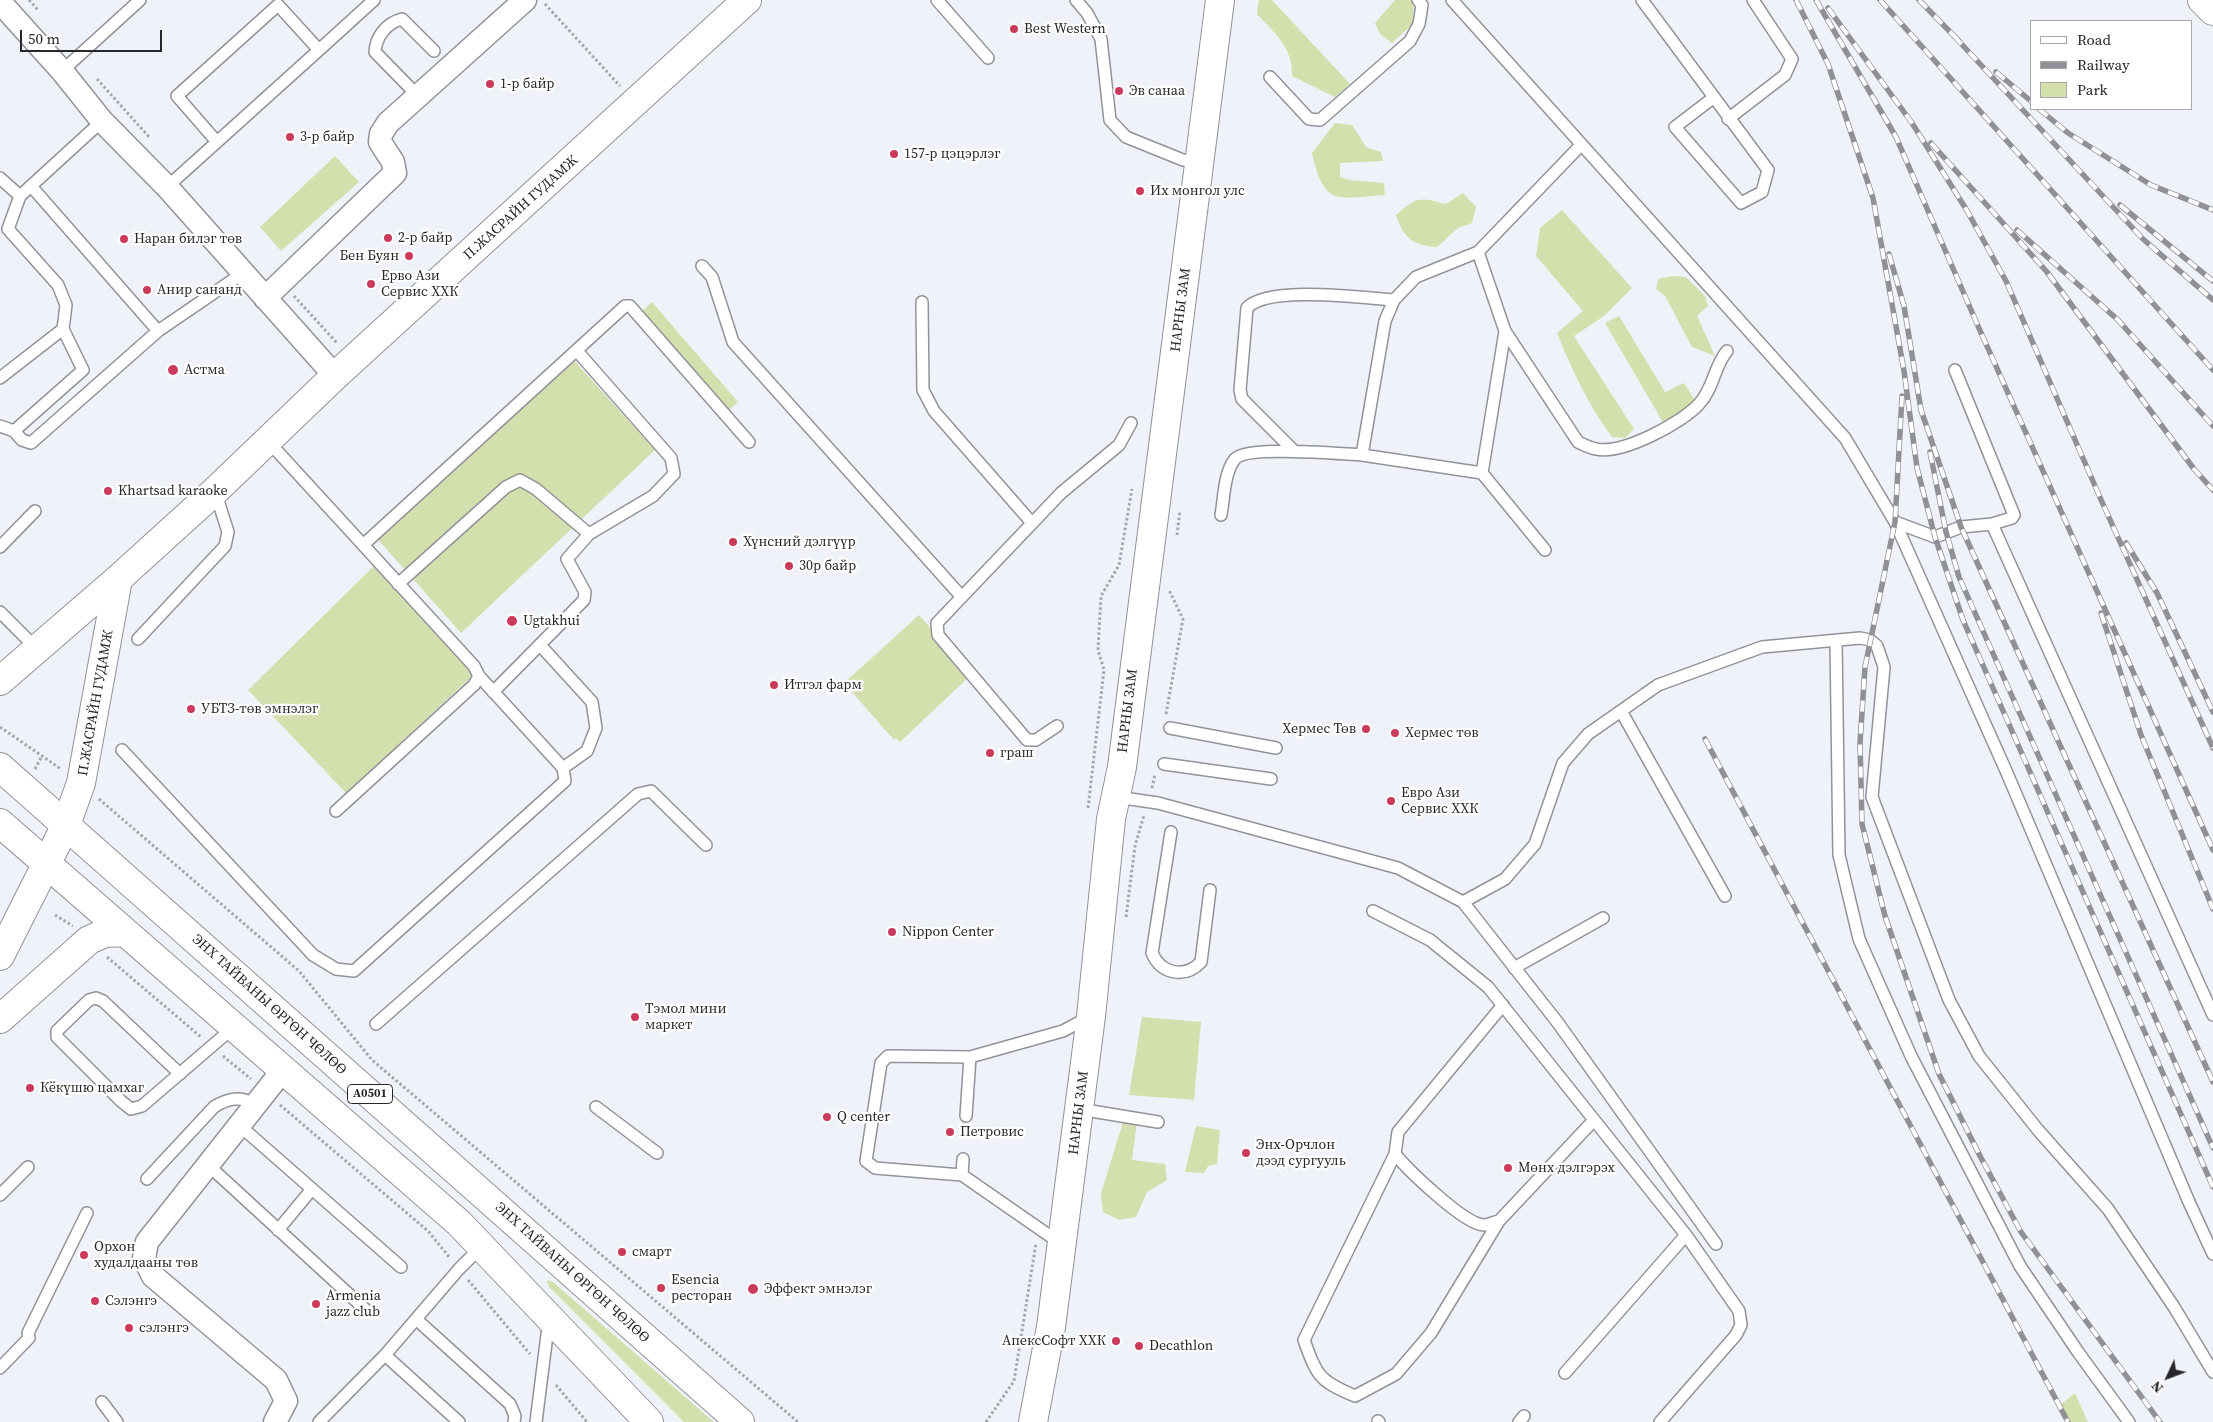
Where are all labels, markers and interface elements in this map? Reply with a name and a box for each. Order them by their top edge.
scale bar [22,20,165,52]
legend [2030,20,2193,110]
place label: Best Western [1024,21,1106,37]
marker: Best Western [1008,23,1020,35]
text: 50 m [28,28,60,49]
text: Road [2077,29,2111,50]
text: Railway [2077,54,2130,75]
place label: 1-р байр [500,76,555,92]
marker: 1-р байр [484,78,496,90]
text: Park [2077,79,2108,100]
place label: Эв санаа [1129,83,1185,99]
marker: Эв санаа [1113,85,1125,97]
place label: 3-р байр [300,129,355,145]
marker: 3-р байр [284,131,296,143]
place label: 157-р цэцэрлэг [904,146,1000,162]
marker: 157-р цэцэрлэг [888,148,900,160]
street label: П.ЖАСРАЙН ГУДАМЖ [460,152,582,264]
place label: Их монгол улс [1150,183,1245,199]
marker: Их монгол улс [1134,185,1146,197]
place label: 2-р байр [398,230,453,246]
place label: Наран билэг төв [134,231,242,247]
marker: 2-р байр [382,232,394,244]
marker: Наран билэг төв [118,233,130,245]
place label: Бен Буян [339,248,399,264]
marker: Бен Буян [403,250,415,262]
street label: НАРНЫ ЗАМ [1168,267,1194,353]
place label: Ерво Ази Сервис ХХК [381,268,459,300]
marker: Ерво Ази Сервис ХХК [365,278,377,290]
place label: Анир сананд [157,282,242,298]
marker: Анир сананд [141,284,153,296]
place label: Астма [184,362,225,378]
marker: Астма [166,363,180,377]
place label: Khartsad karaoke [118,483,228,499]
marker: Khartsad karaoke [102,485,114,497]
place label: Хүнсний дэлгүүр [743,534,856,550]
marker: Хүнсний дэлгүүр [727,536,739,548]
place label: 30р байр [799,558,856,574]
marker: 30р байр [783,560,795,572]
place label: Ugtakhui [523,613,580,629]
marker: Ugtakhui [505,614,519,628]
street label: П.ЖАСРАЙН ГУДАМЖ [75,629,117,777]
street label: НАРНЫ ЗАМ [1115,668,1141,754]
place label: Итгэл фарм [784,677,862,693]
marker: Итгэл фарм [768,679,780,691]
place label: УБТЗ-төв эмнэлэг [201,701,318,717]
marker: УБТЗ-төв эмнэлэг [185,703,197,715]
place label: Хермес Төв [1282,721,1356,737]
marker: Хермес Төв [1360,723,1372,735]
place label: Хермес төв [1405,725,1479,741]
marker: Хермес төв [1389,727,1401,739]
place label: граш [1000,745,1033,761]
marker: граш [984,747,996,759]
place label: Евро Ази Сервис ХХК [1401,785,1479,818]
marker: Евро Ази Сервис ХХК [1385,795,1397,807]
place label: Nippon Center [902,924,994,940]
marker: Nippon Center [886,926,898,938]
street label: ЭНХ ТАЙВАНЫ ӨРГӨН ЧӨЛӨӨ [188,931,350,1079]
place label: Тэмол мини маркет [645,1001,726,1034]
marker: Тэмол мини маркет [629,1011,641,1023]
street label: НАРНЫ ЗАМ [1066,1070,1092,1156]
place label: Кёкүшю цамхаг [40,1080,144,1096]
marker: Кёкүшю цамхаг [24,1082,36,1094]
road number: A0501 [348,1084,392,1104]
place label: Q center [837,1109,890,1125]
marker: Q center [821,1111,833,1123]
place label: Петровис [960,1124,1024,1140]
marker: Петровис [944,1126,956,1138]
place label: Энх-Орчлон дээд сургууль [1256,1137,1346,1170]
marker: Энх-Орчлон дээд сургууль [1240,1147,1252,1159]
place label: Мөнх дэлгэрэх [1518,1160,1615,1176]
marker: Мөнх дэлгэрэх [1502,1162,1514,1174]
street label: ЭНХ ТАЙВАНЫ ӨРГӨН ЧӨЛӨӨ [491,1199,653,1347]
place label: Орхон худалдааны төв [94,1239,198,1272]
place label: смарт [632,1244,672,1260]
marker: смарт [616,1246,628,1258]
marker: Орхон худалдааны төв [78,1249,90,1261]
place label: Esencia ресторан [671,1272,732,1304]
place label: Эффект эмнэлэг [764,1281,872,1297]
marker: Esencia ресторан [655,1282,667,1294]
marker: Эффект эмнэлэг [746,1282,760,1296]
place label: Armenia jazz club [326,1288,381,1320]
place label: Сэлэнгэ [105,1293,157,1309]
marker: Сэлэнгэ [89,1295,101,1307]
marker: Armenia jazz club [310,1298,322,1310]
place label: сэлэнгэ [139,1320,189,1336]
marker: сэлэнгэ [123,1322,135,1334]
place label: АпексСофт ХХК [1002,1333,1106,1349]
marker: АпексСофт ХХК [1110,1335,1122,1347]
place label: Decathlon [1149,1338,1213,1354]
marker: Decathlon [1133,1340,1145,1352]
north arrow [2143,1352,2193,1402]
text: N [2146,1377,2168,1398]

